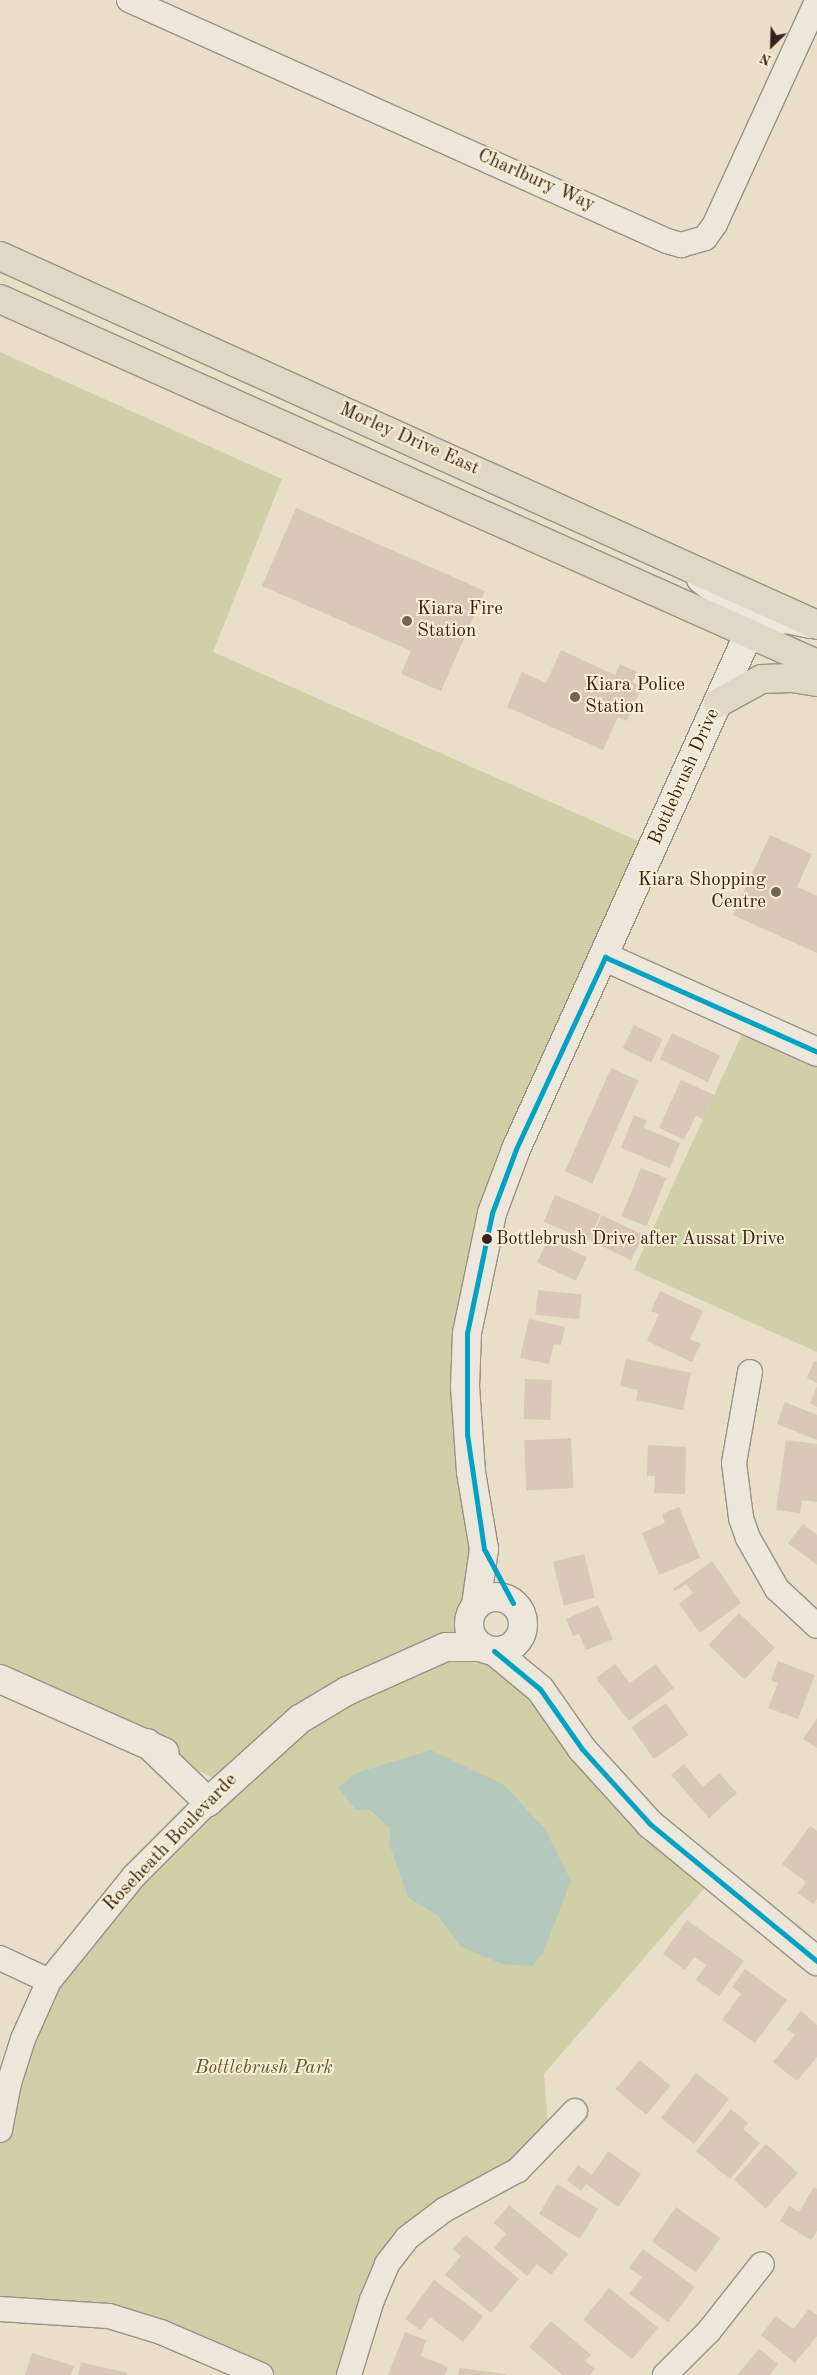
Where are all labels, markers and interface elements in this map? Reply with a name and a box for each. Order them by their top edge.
north arrow [747,20,797,70]
text: N [758,50,774,67]
street label: Charlbury Way [474,145,598,217]
street label: Morley Drive East [336,399,482,481]
place label: Kiara Fire Station [417,599,503,643]
marker: Kiara Fire Station [401,615,413,627]
place label: Kiara Police Station [585,675,685,719]
marker: Kiara Police Station [569,691,581,703]
street label: Bottlebrush Drive [645,705,725,849]
place label: Kiara Shopping Centre [638,870,766,914]
marker: Kiara Shopping Centre [770,886,782,898]
place label: Bottlebrush Drive after Aussat Drive [496,1228,785,1250]
marker: Bottlebrush Drive after Aussat Drive [482,1234,492,1244]
street label: Roseheath Boulevarde [99,1769,243,1917]
park label: Bottlebrush Park [195,2058,333,2080]

